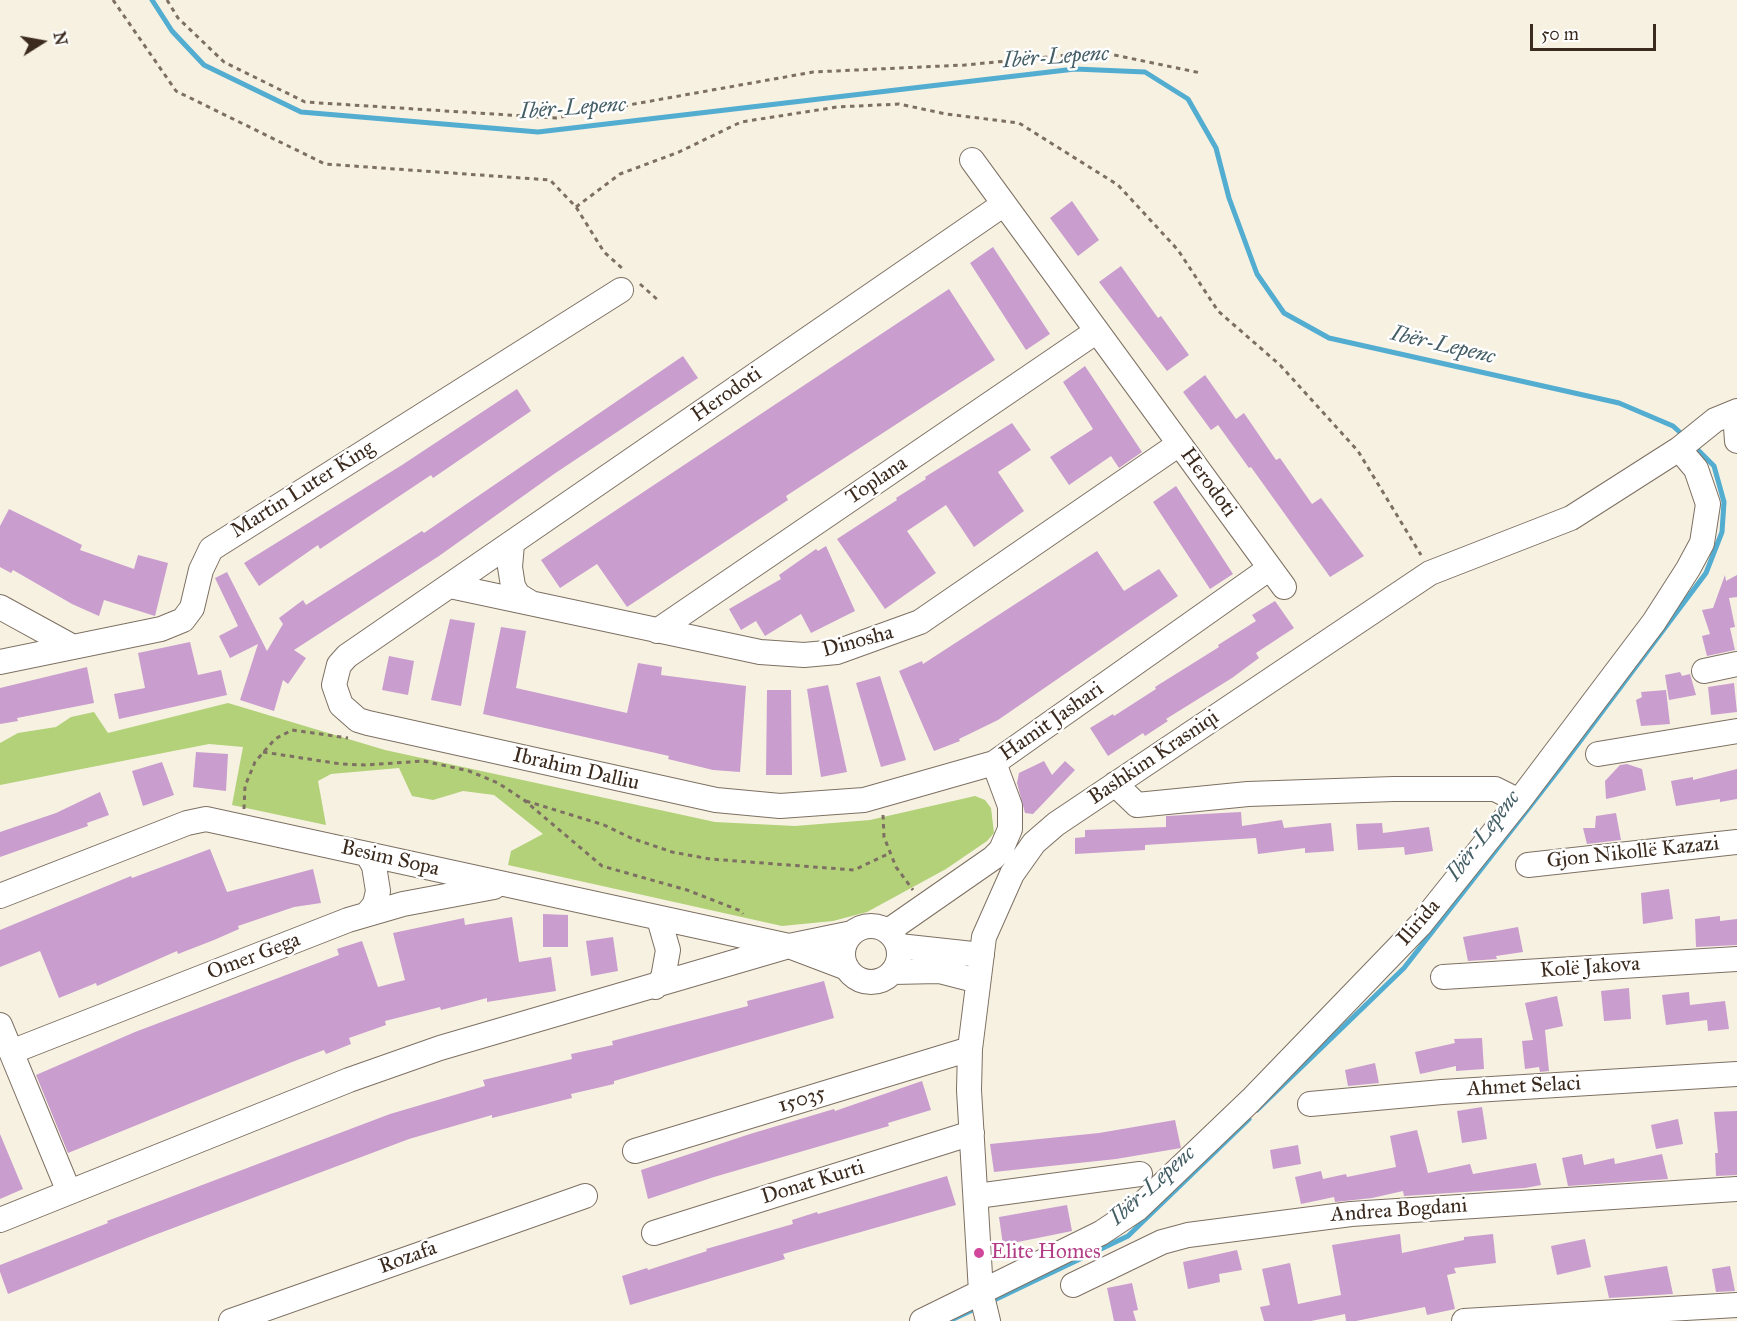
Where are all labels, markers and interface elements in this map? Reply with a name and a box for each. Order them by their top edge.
north arrow [12,12,72,72]
scale bar [1533,12,1659,50]
text: 50 m [1541,23,1579,45]
text: N [50,30,71,47]
water label: Ibër-Lepenc [1002,41,1110,75]
water label: Ibër-Lepenc [519,92,627,126]
water label: Ibër-Lepenc [1388,321,1498,371]
street label: Herodoti [687,362,767,428]
street label: Martin Luter King [227,436,379,544]
street label: Herodoti [1174,443,1242,523]
street label: Toplana [842,451,912,511]
street label: Dinosha [820,620,896,664]
street label: Hamit Jashari [995,677,1109,767]
street label: Bashkim Krasniqi [1084,705,1224,811]
street label: Ibrahim Dalliu [510,743,642,797]
water label: Ibër-Lepenc [1441,786,1527,886]
street label: Gjon Nikollë Kazazi [1546,831,1720,875]
street label: Besim Sopa [338,835,442,883]
street label: Ilirida [1392,895,1446,951]
street label: Omer Gega [204,928,304,986]
street label: Kolë Jakova [1539,952,1641,984]
street label: Ahmet Selaci [1466,1071,1582,1103]
street label: 15035 [775,1081,829,1119]
water label: Ibër-Lepenc [1105,1141,1201,1231]
street label: Donat Kurti [758,1155,868,1211]
street label: Andrea Bogdani [1330,1194,1468,1228]
street label: Rozafa [376,1236,440,1280]
place label: Elite Homes [991,1240,1101,1266]
marker: Elite Homes [972,1246,986,1260]

